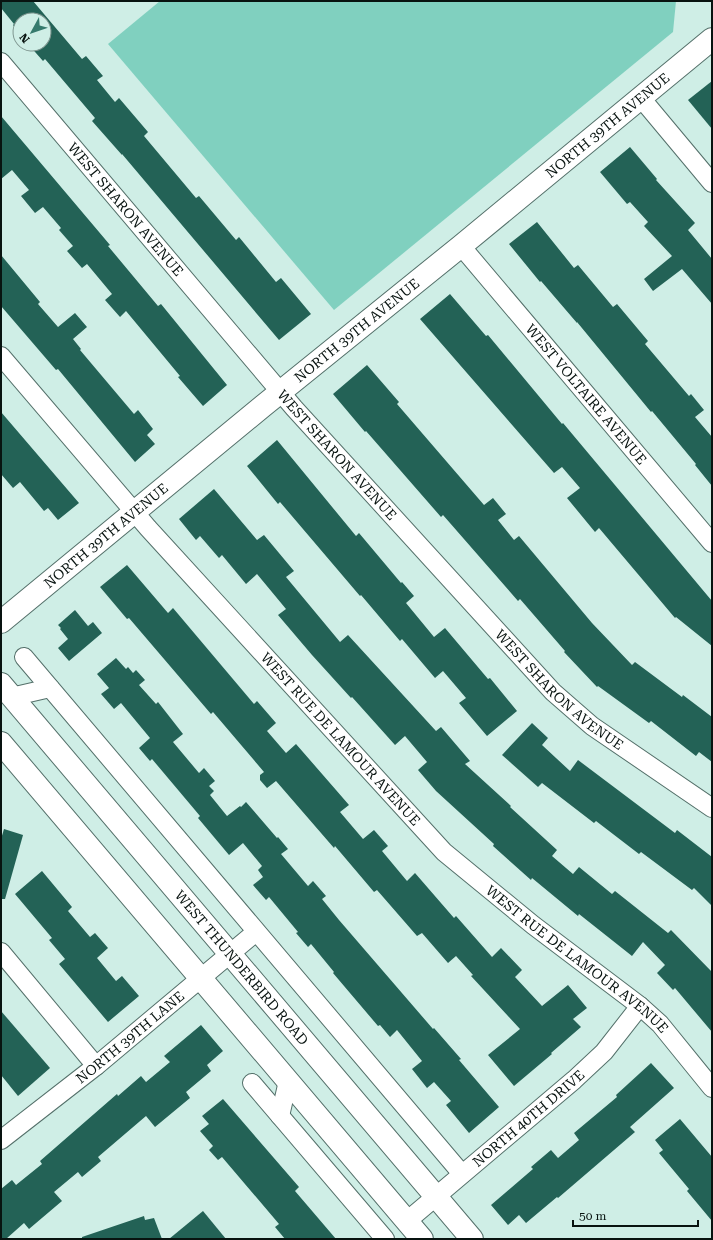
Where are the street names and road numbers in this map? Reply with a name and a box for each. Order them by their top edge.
street label: NORTH 39TH AVENUE [542,69,673,181]
street label: WEST SHARON AVENUE [65,139,187,279]
street label: NORTH 39TH AVENUE [291,275,422,386]
street label: WEST VOLTAIRE AVENUE [522,321,650,468]
street label: WEST SHARON AVENUE [274,387,400,523]
street label: NORTH 39TH AVENUE [41,480,171,591]
street label: WEST SHARON AVENUE [492,626,627,753]
street label: WEST RUE DE LAMOUR AVENUE [258,649,424,829]
street label: WEST RUE DE LAMOUR AVENUE [483,882,672,1036]
street label: WEST THUNDERBIRD ROAD [172,887,312,1048]
street label: NORTH 39TH LANE [73,988,187,1087]
street label: NORTH 40TH DRIVE [469,1067,588,1170]

